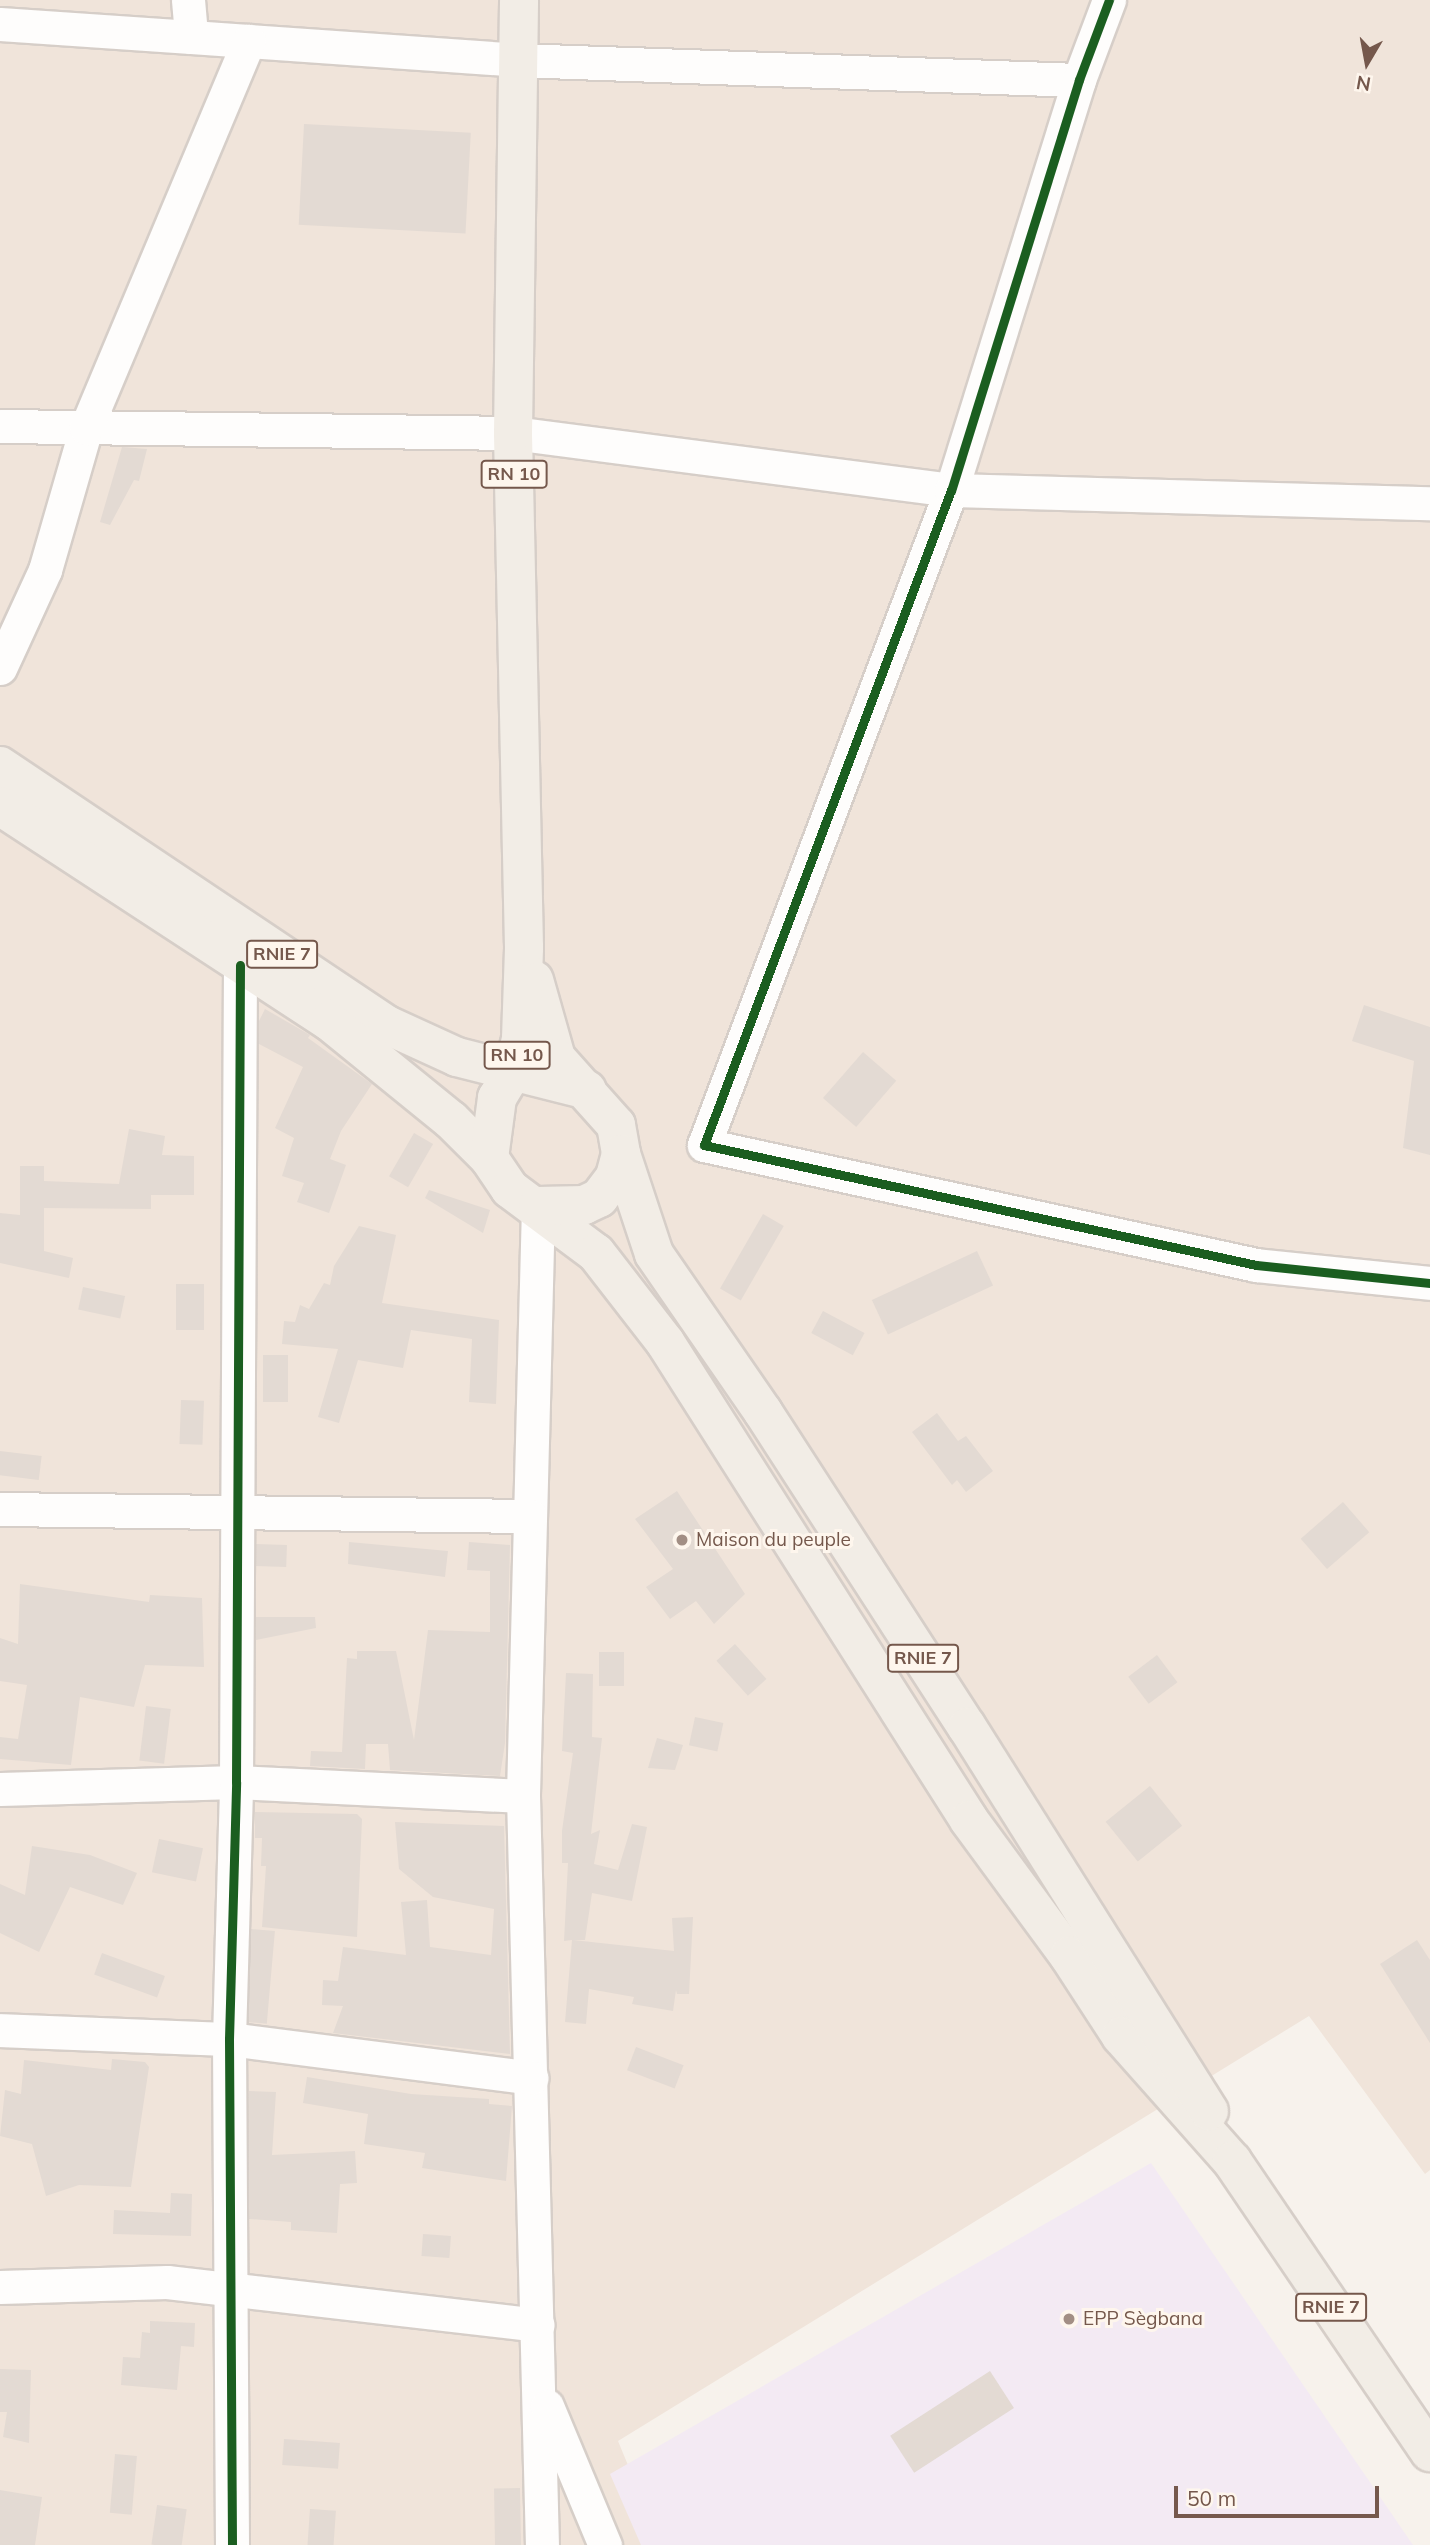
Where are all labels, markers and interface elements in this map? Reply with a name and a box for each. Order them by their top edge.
north arrow [1332,28,1402,98]
text: N [1354,71,1373,97]
road number: RN 10 [479,460,549,488]
road number: RNIE 7 [245,939,319,968]
road number: RN 10 [482,1040,552,1070]
place label: Maison du peuple [696,1529,851,1551]
marker: Maison du peuple [674,1532,690,1548]
road number: RNIE 7 [886,1644,960,1672]
road number: RNIE 7 [1294,2292,1368,2322]
place label: EPP Sègbana [1083,2308,1203,2330]
marker: EPP Sègbana [1061,2311,1077,2327]
scale bar [1178,2472,1383,2516]
text: 50 m [1187,2485,1236,2511]

